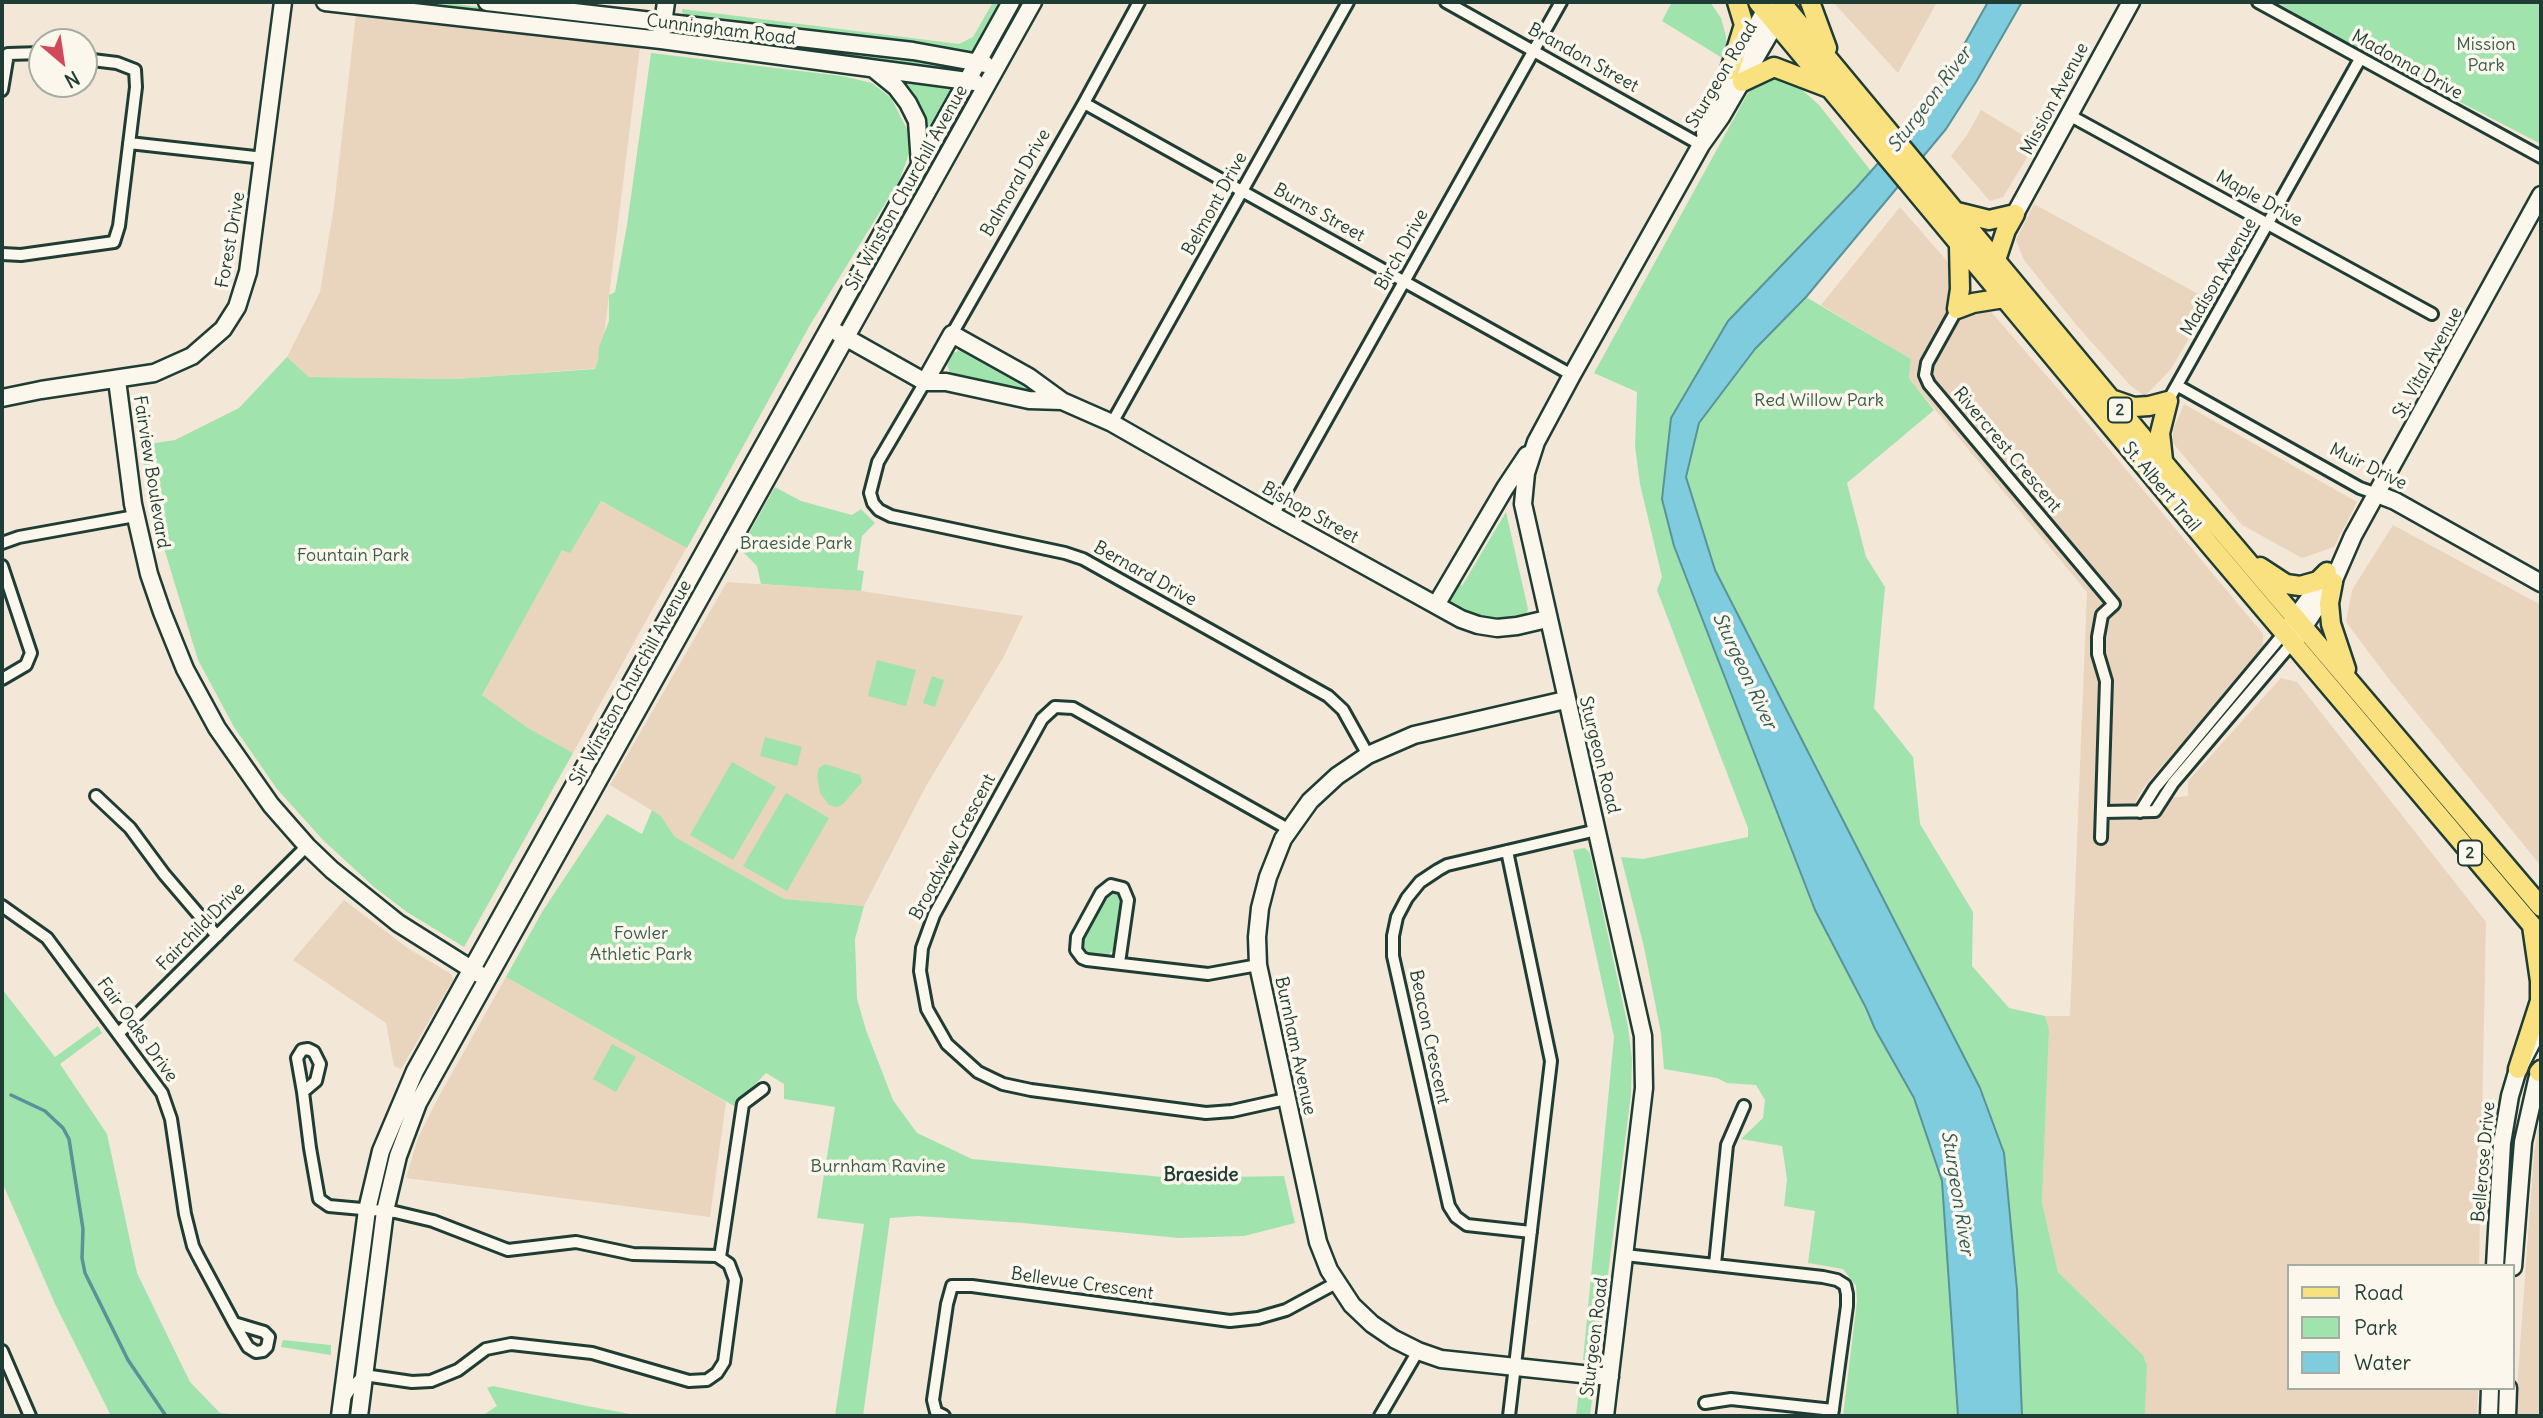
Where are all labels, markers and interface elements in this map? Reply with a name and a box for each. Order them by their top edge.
street label: Cunningham Road [645,10,797,50]
street label: Sturgeon Road [1682,18,1762,132]
street label: Brandon Street [1524,19,1642,97]
street label: Madonna Drive [2348,26,2466,104]
north arrow [28,28,98,98]
park label: Mission Park [2456,34,2516,76]
street label: Mission Avenue [2016,39,2094,159]
water label: Sturgeon River [1883,43,1977,157]
text: N [61,66,84,93]
street label: Sir Winston Churchill Avenue [841,81,973,295]
street label: Balmoral Drive [977,126,1055,240]
street label: Belmont Drive [1178,149,1252,259]
street label: Maple Drive [2212,166,2306,232]
street label: Burns Street [1270,179,1368,247]
street label: Forest Drive [212,190,250,290]
street label: Birch Drive [1371,206,1433,294]
street label: Madison Avenue [2176,214,2262,340]
street label: St. Vital Avenue [2388,304,2468,422]
street label: Rivercrest Crescent [1948,383,2066,517]
park label: Red Willow Park [1754,390,1884,412]
street label: Fairview Boulevard [128,394,174,550]
road number: 2 [2108,398,2132,422]
street label: St. Albert Trail [2117,438,2205,536]
street label: Muir Drive [2326,439,2410,495]
street label: Bishop Street [1258,478,1362,548]
park label: Braeside Park [740,533,852,555]
street label: Bernard Drive [1090,537,1200,611]
park label: Fountain Park [297,545,409,567]
street label: Sir Winston Churchill Avenue [565,576,697,790]
water label: Sturgeon River [1707,609,1781,733]
street label: Sturgeon Road [1574,694,1624,816]
street label: Broadview Crescent [905,770,1001,924]
road number: 2 [2458,840,2482,866]
street label: Fairchild Drive [152,878,250,976]
park label: Fowler Athletic Park [590,923,692,965]
street label: Beacon Crescent [1404,968,1454,1106]
street label: Fair Oaks Drive [92,974,182,1086]
street label: Burnham Avenue [1270,975,1320,1117]
street label: Bellerose Drive [2468,1101,2500,1223]
water label: Sturgeon River [1936,1129,1978,1257]
park label: Burnham Ravine [810,1156,946,1178]
district label: Braeside [1163,1165,1239,1187]
street label: Bellevue Crescent [1009,1263,1155,1305]
legend [2288,1264,2515,1390]
street label: Sturgeon Road [1577,1276,1613,1398]
text: Road [2354,1279,2403,1306]
text: Park [2354,1314,2397,1341]
text: Water [2354,1349,2411,1376]

